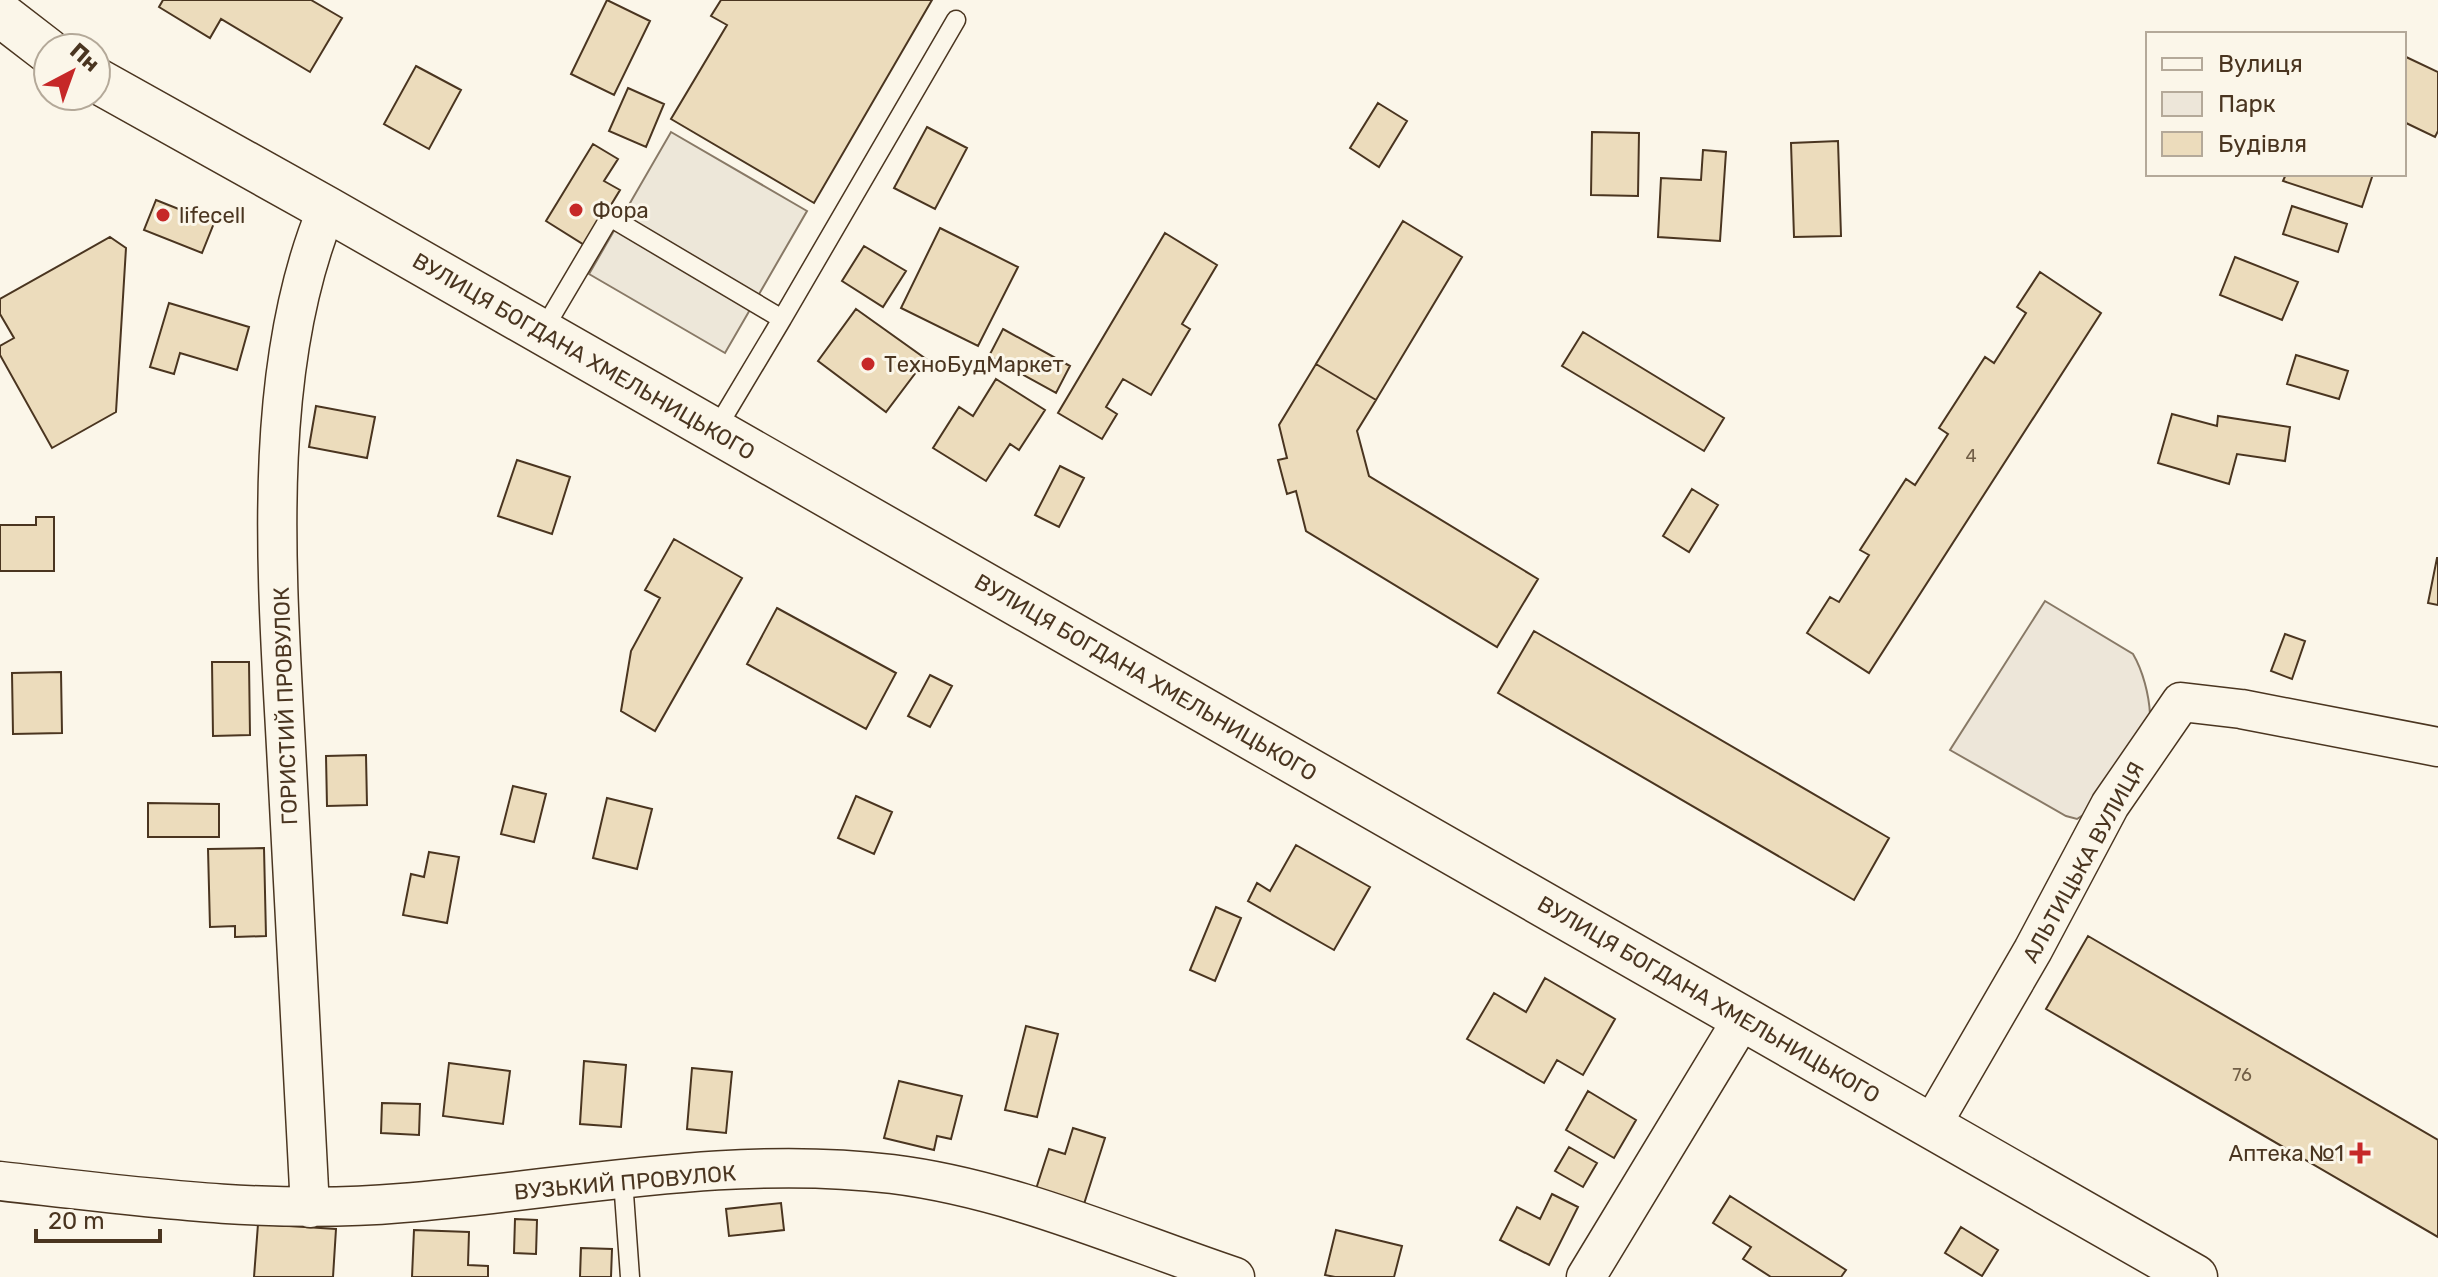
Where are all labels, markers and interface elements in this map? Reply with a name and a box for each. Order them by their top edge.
north arrow [32,32,112,112]
legend [2146,32,2406,176]
text: Пн [64,37,105,77]
text: Вулиця [2218,50,2303,78]
text: Парк [2218,90,2276,118]
text: Будівля [2218,130,2307,158]
place label: Фора [592,197,649,224]
marker: Фора [567,201,585,219]
place label: lifecell [179,202,245,229]
marker: lifecell [154,206,172,224]
street label: ВУЛИЦЯ БОГДАНА ХМЕЛЬНИЦЬКОГО [408,247,760,466]
place label: ТехноБудМаркет [884,351,1064,378]
marker: ТехноБудМаркет [859,355,877,373]
house number: 4 [1965,445,1977,467]
street label: ВУЛИЦЯ БОГДАНА ХМЕЛЬНИЦЬКОГО [970,568,1322,787]
street label: ГОРИСТИЙ ПРОВУЛОК [268,586,303,825]
street label: АЛЬТИЦЬКА ВУЛИЦЯ [2017,757,2150,967]
street label: ВУЛИЦЯ БОГДАНА ХМЕЛЬНИЦЬКОГО [1533,890,1885,1109]
house number: 76 [2232,1064,2252,1086]
place label: Аптека №1 [2228,1140,2344,1167]
marker: Аптека №1 [2351,1144,2369,1162]
street label: ВУЗЬКИЙ ПРОВУЛОК [513,1159,737,1206]
scale bar [36,1193,160,1243]
text: 20 m [48,1207,105,1235]

